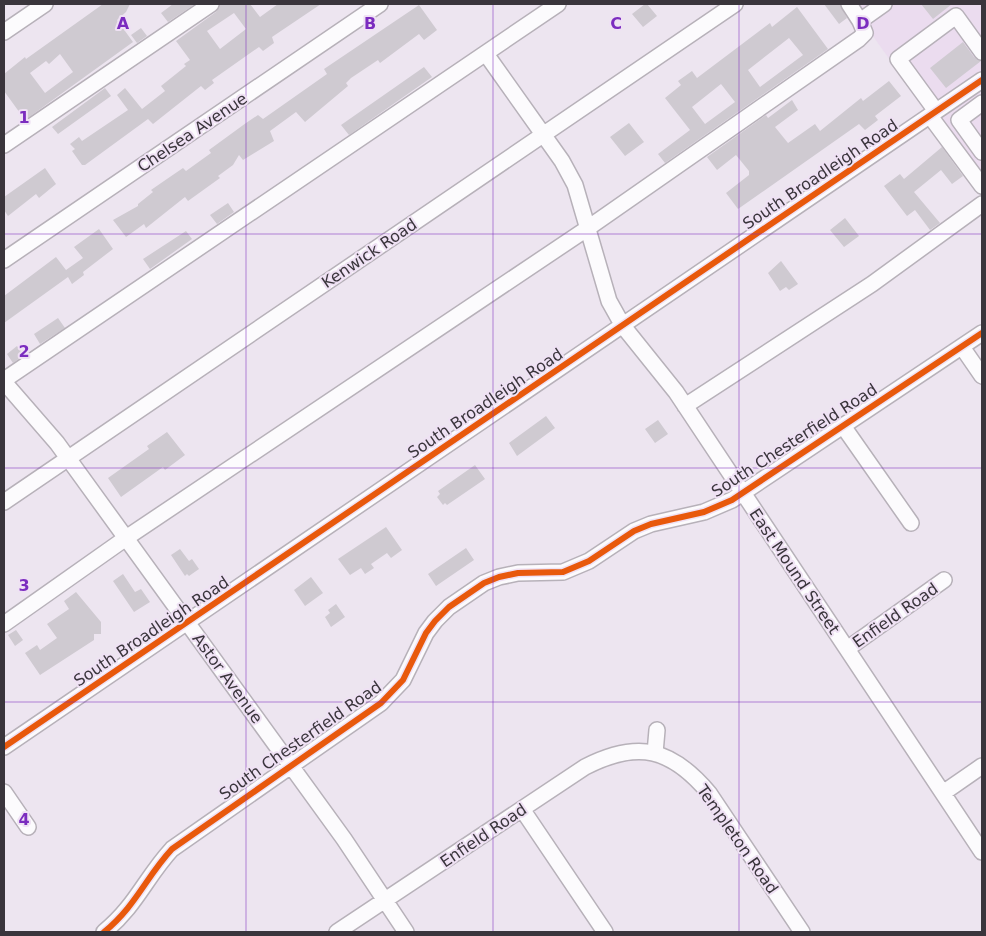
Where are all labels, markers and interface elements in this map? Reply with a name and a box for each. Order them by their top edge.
text: A [117,14,130,33]
text: B [364,14,376,33]
text: C [610,14,622,33]
text: D [856,14,870,33]
street label: Chelsea Avenue [134,89,251,176]
text: 1 [18,108,30,127]
street label: South Broadleigh Road [739,115,901,233]
street label: Kenwick Road [318,215,420,292]
text: 2 [18,342,30,361]
street label: South Broadleigh Road [404,344,566,462]
street label: South Chesterfield Road [708,380,881,501]
street label: East Mound Street [746,505,844,638]
street label: South Broadleigh Road [70,572,232,690]
text: 3 [18,576,30,595]
street label: Enfield Road [849,579,942,652]
street label: Astor Avenue [189,630,267,727]
street label: South Chesterfield Road [216,677,385,804]
street label: Templeton Road [692,780,782,897]
street label: Enfield Road [437,800,530,871]
text: 4 [18,810,30,829]

